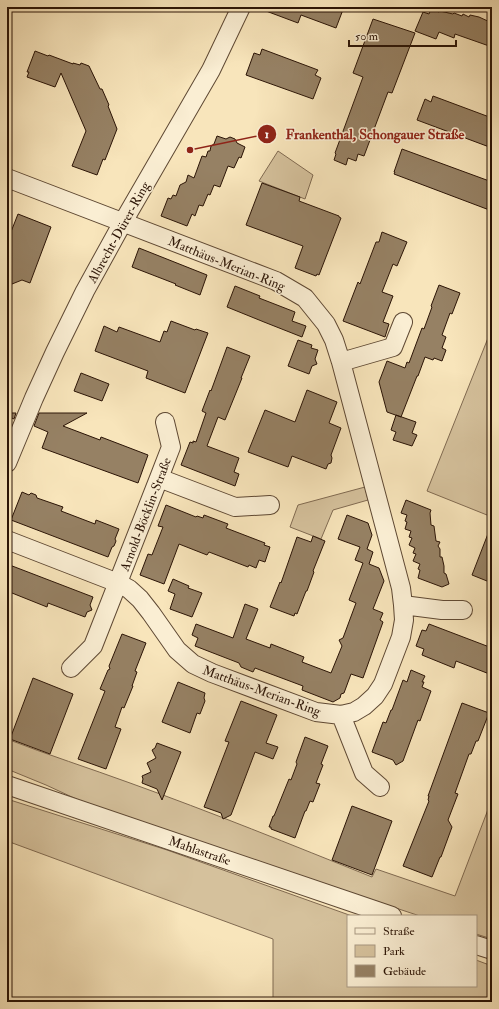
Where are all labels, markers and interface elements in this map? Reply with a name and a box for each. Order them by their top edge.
scale bar [349,22,456,48]
text: 50 m [355,29,379,44]
callout: Frankenthal, Schongauer Straße [257,121,472,147]
text: Frankenthal, Schongauer Straße [286,126,465,144]
text: 1 [265,127,269,142]
street label: Albrecht-Dürer-Ring [84,178,154,287]
street label: Matthäus-Merian-Ring [166,233,288,295]
street label: Arnold-Böcklin-Straße [117,455,175,574]
street label: Matthäus-Merian-Ring [200,662,324,720]
street label: Mahlastraße [167,833,233,869]
legend [347,915,477,987]
text: Straße [383,924,414,939]
text: Park [383,944,405,959]
text: Gebäude [383,964,426,979]

